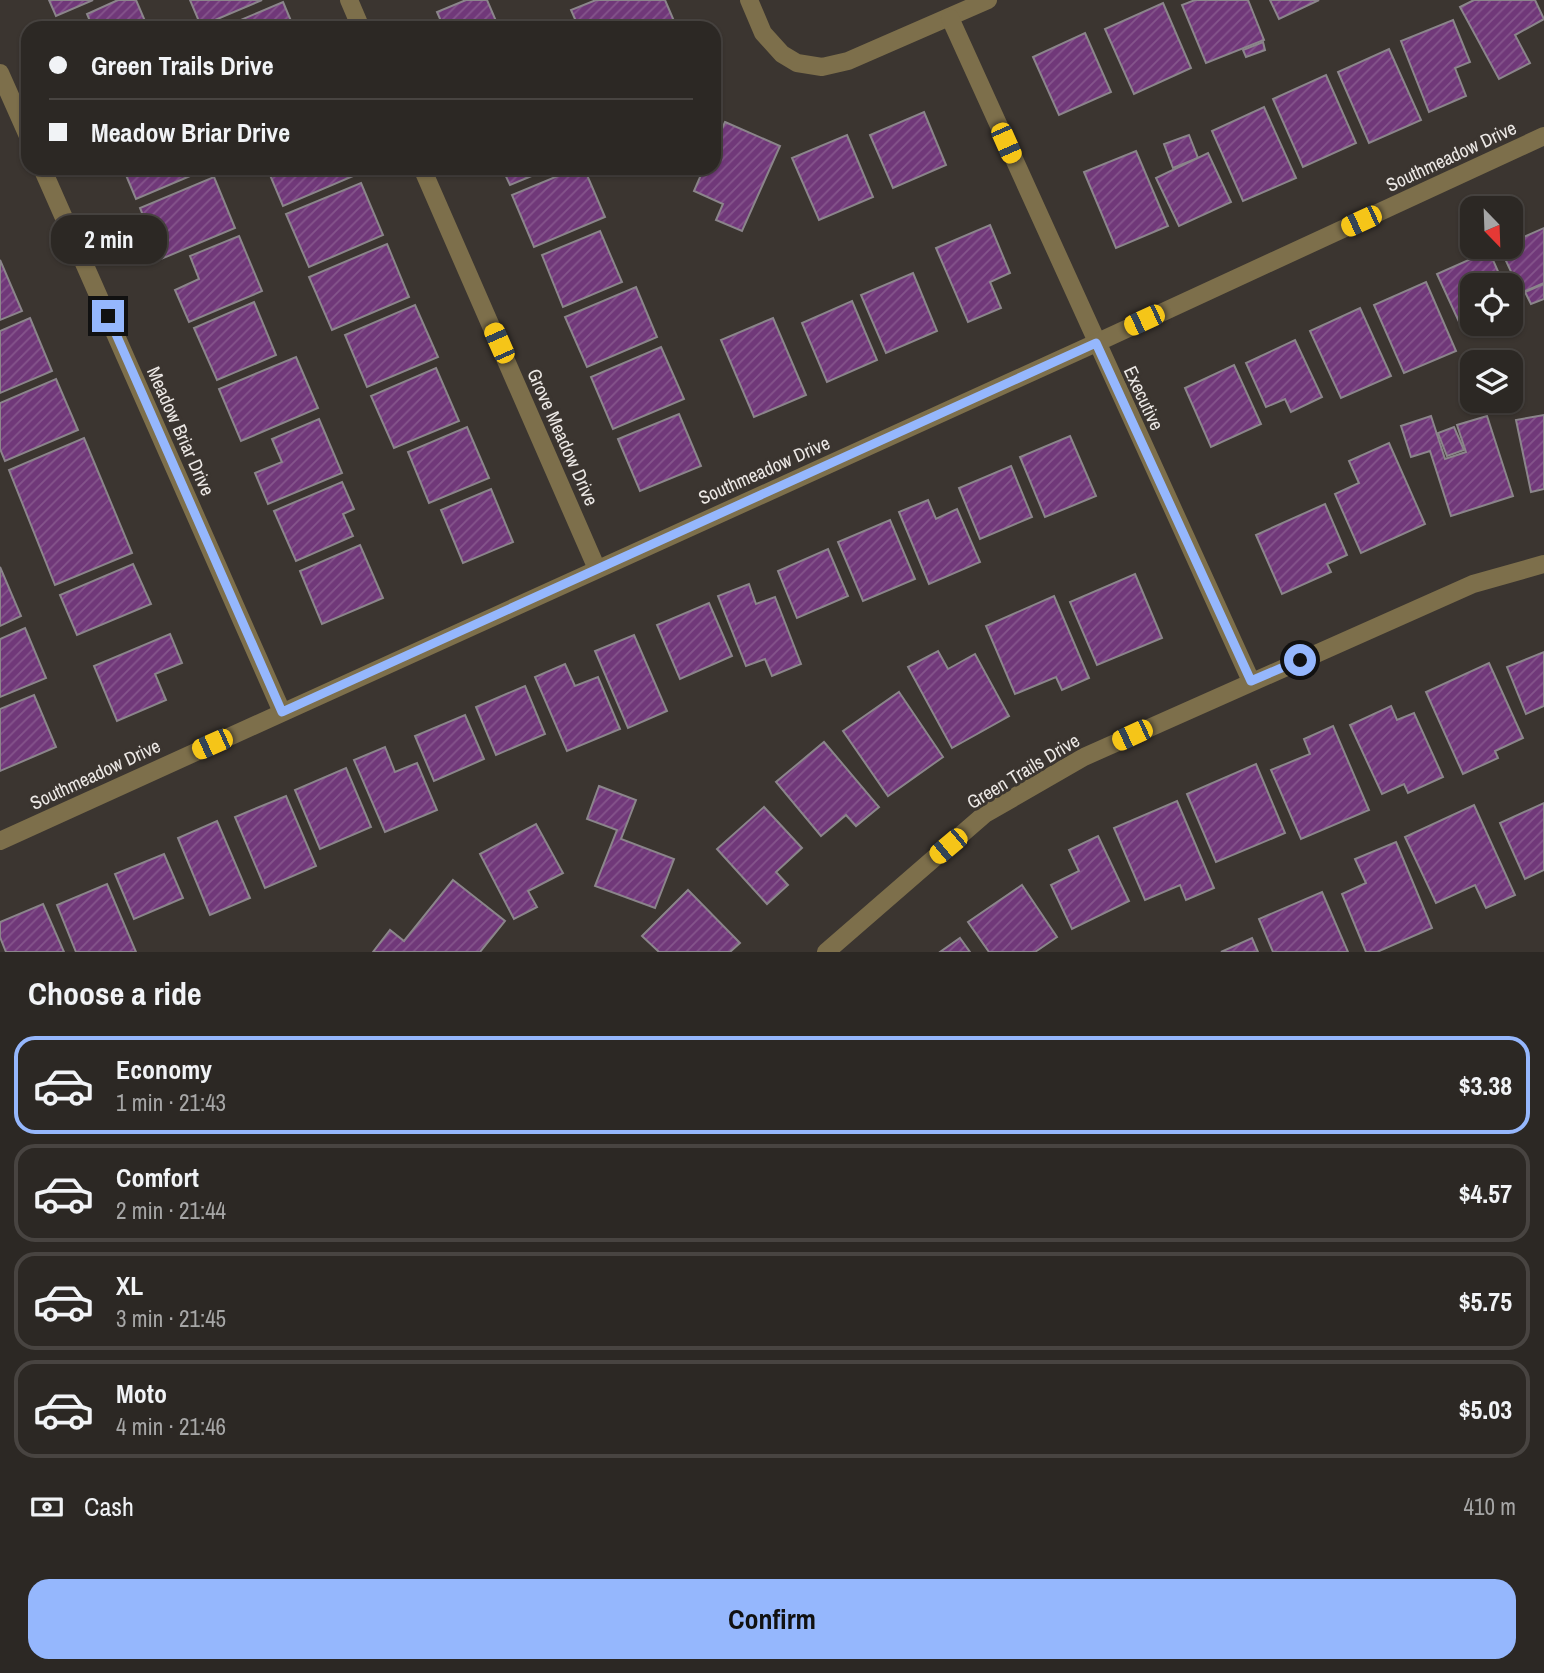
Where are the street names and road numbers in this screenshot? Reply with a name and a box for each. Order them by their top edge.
street label: Southmeadow Drive [1382,114,1520,198]
street label: Meadow Briar Drive [141,362,221,500]
street label: Executive [1118,362,1170,434]
street label: Grove Meadow Drive [521,364,605,510]
street label: Southmeadow Drive [694,429,834,511]
street label: Green Trails Drive [962,727,1084,815]
street label: Southmeadow Drive [26,732,164,816]

